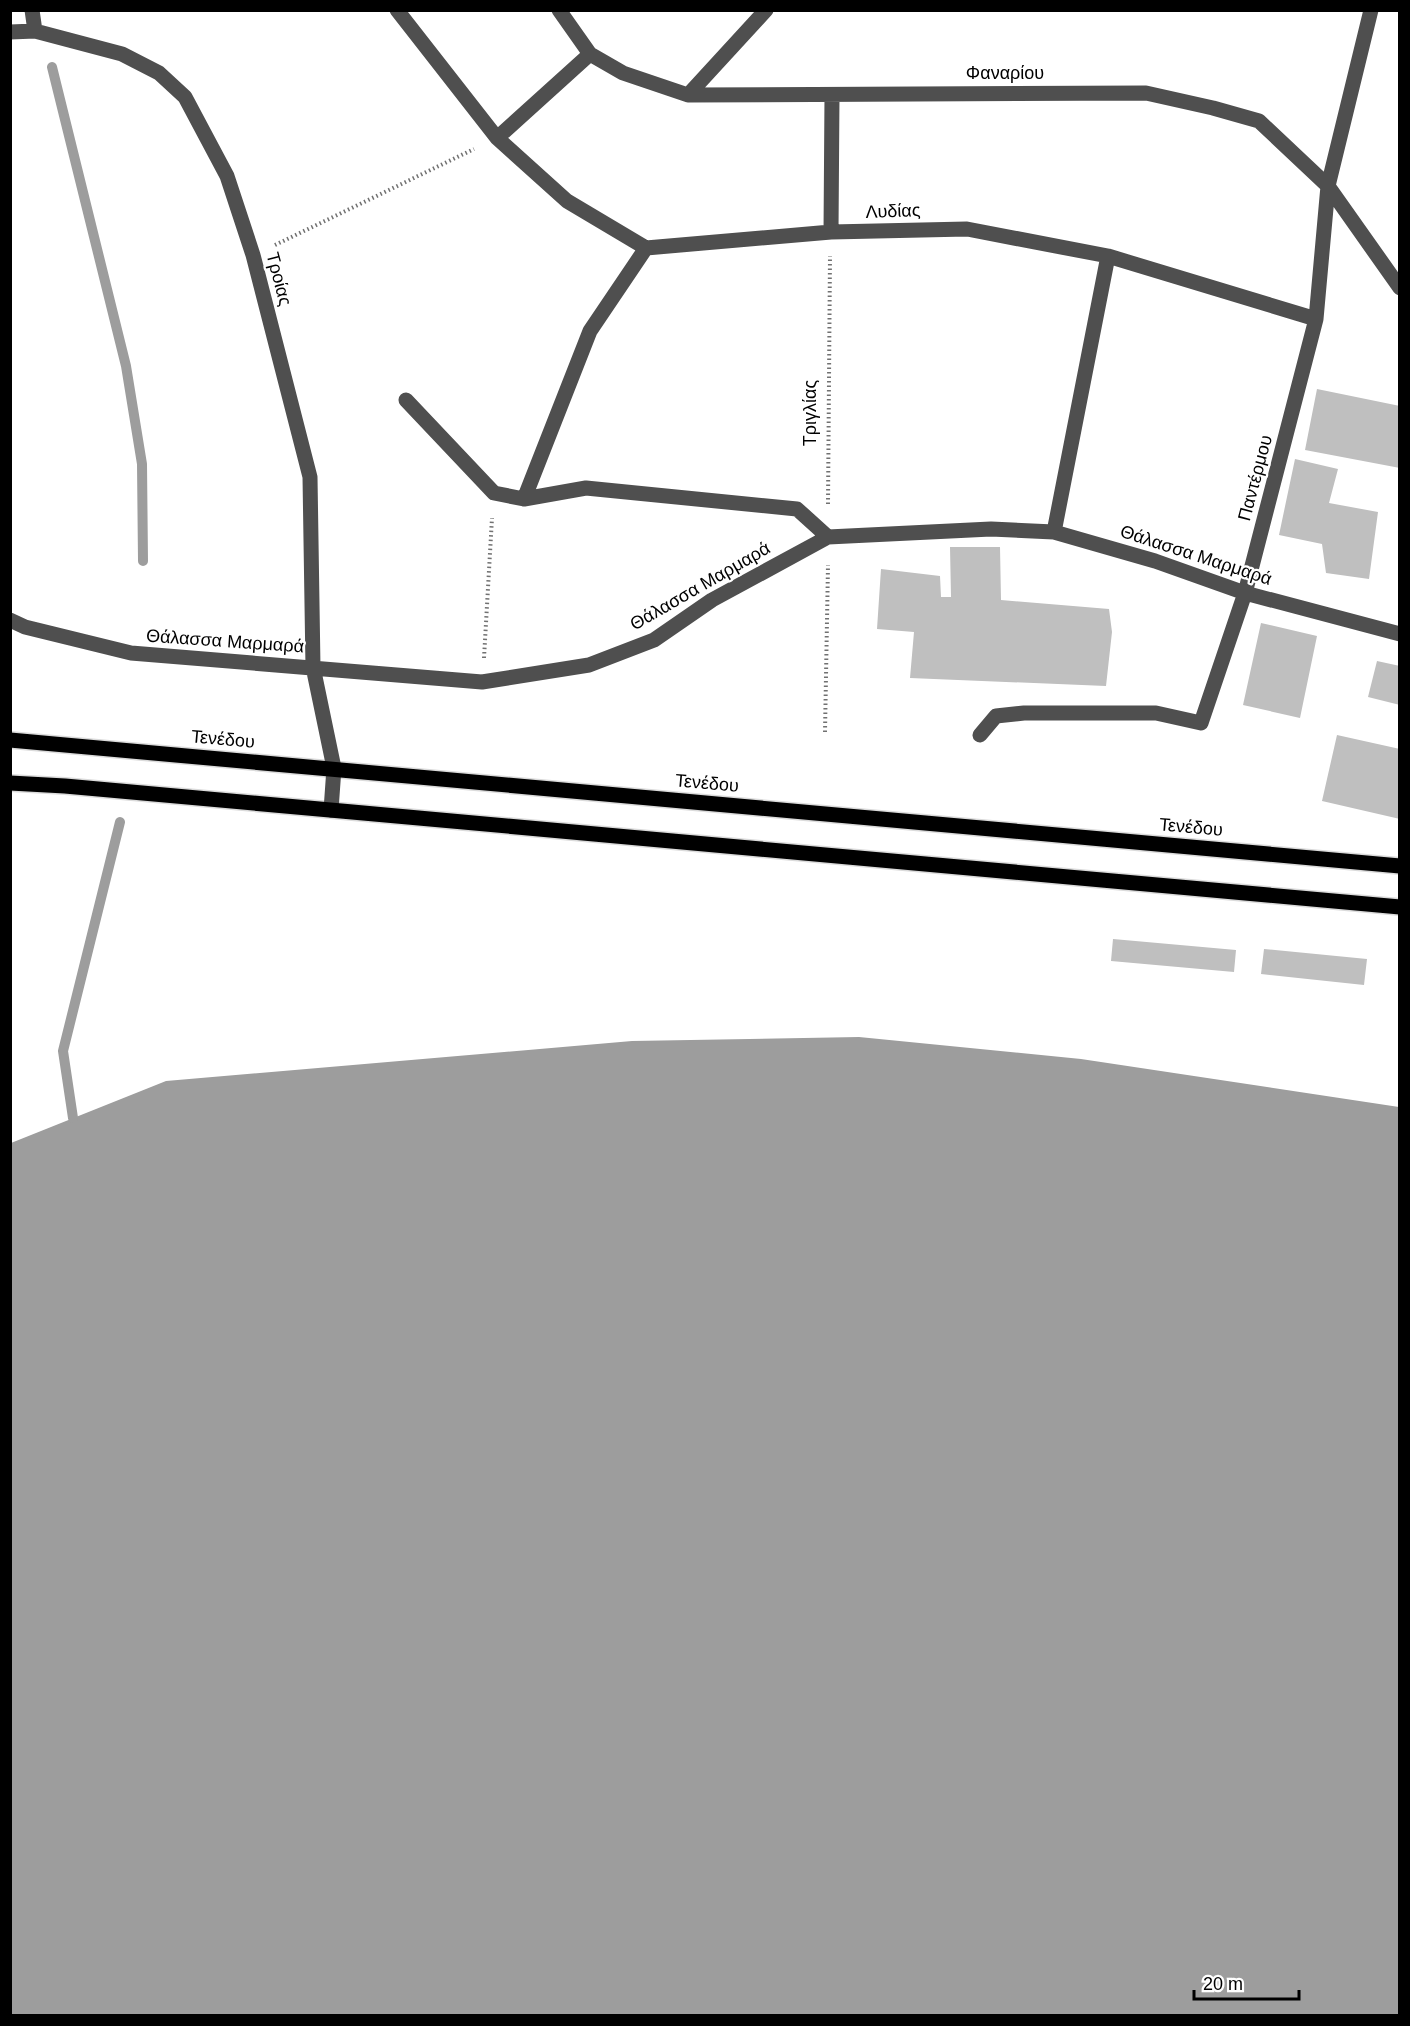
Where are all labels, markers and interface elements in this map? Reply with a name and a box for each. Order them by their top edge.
street label: Φαναρίου [966,63,1044,83]
street label: Λυδίας [865,200,921,222]
street label: Τροίας [262,250,296,308]
street label: Τριγλίας [800,380,820,446]
street label: Παντέρμου [1234,433,1276,523]
street label: Θάλασσα Μαρμαρά [1118,521,1274,589]
street label: Θάλασσα Μαρμαρά [626,538,774,634]
street label: Θάλασσα Μαρμαρά [145,626,305,656]
street label: Τενέδου [190,726,256,752]
street label: Τενέδου [674,770,740,796]
street label: Τενέδου [1158,814,1224,840]
scale bar [1194,1963,1299,2001]
text: 20 m [1203,1974,1243,1994]

